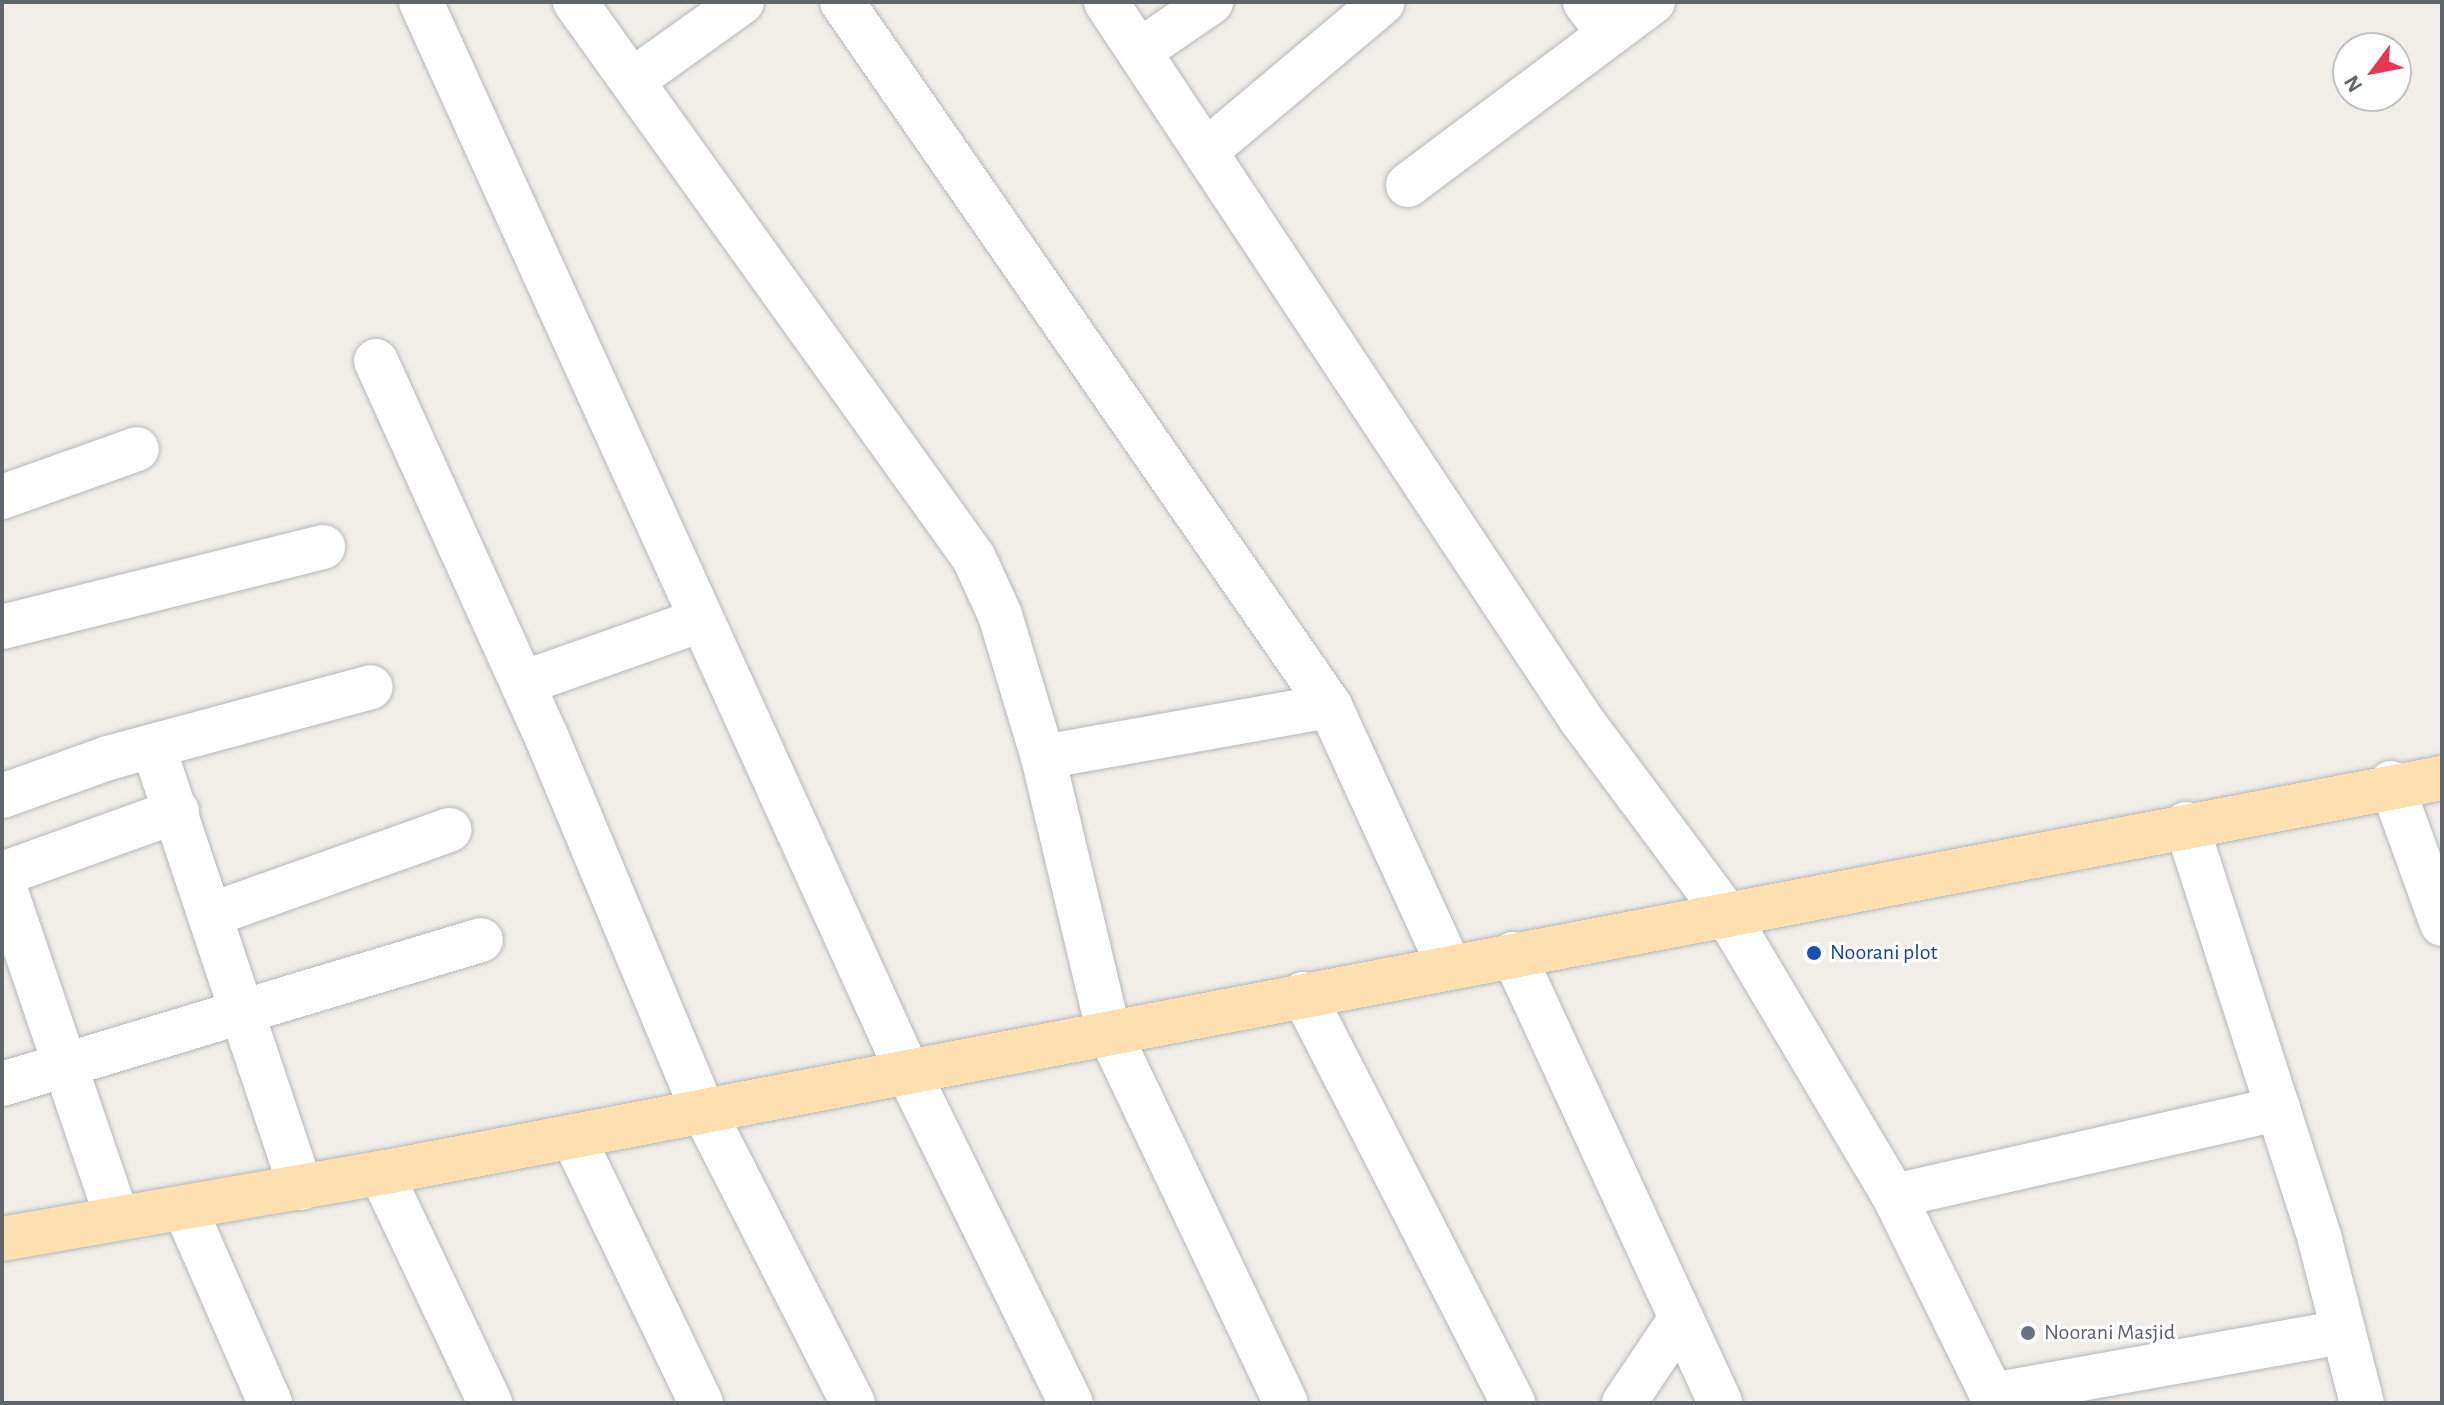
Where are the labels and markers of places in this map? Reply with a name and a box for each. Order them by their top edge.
place label: Noorani plot [1830,940,1938,966]
marker: Noorani plot [1805,944,1823,962]
place label: Noorani Masjid [2044,1320,2175,1346]
marker: Noorani Masjid [2019,1324,2037,1342]

